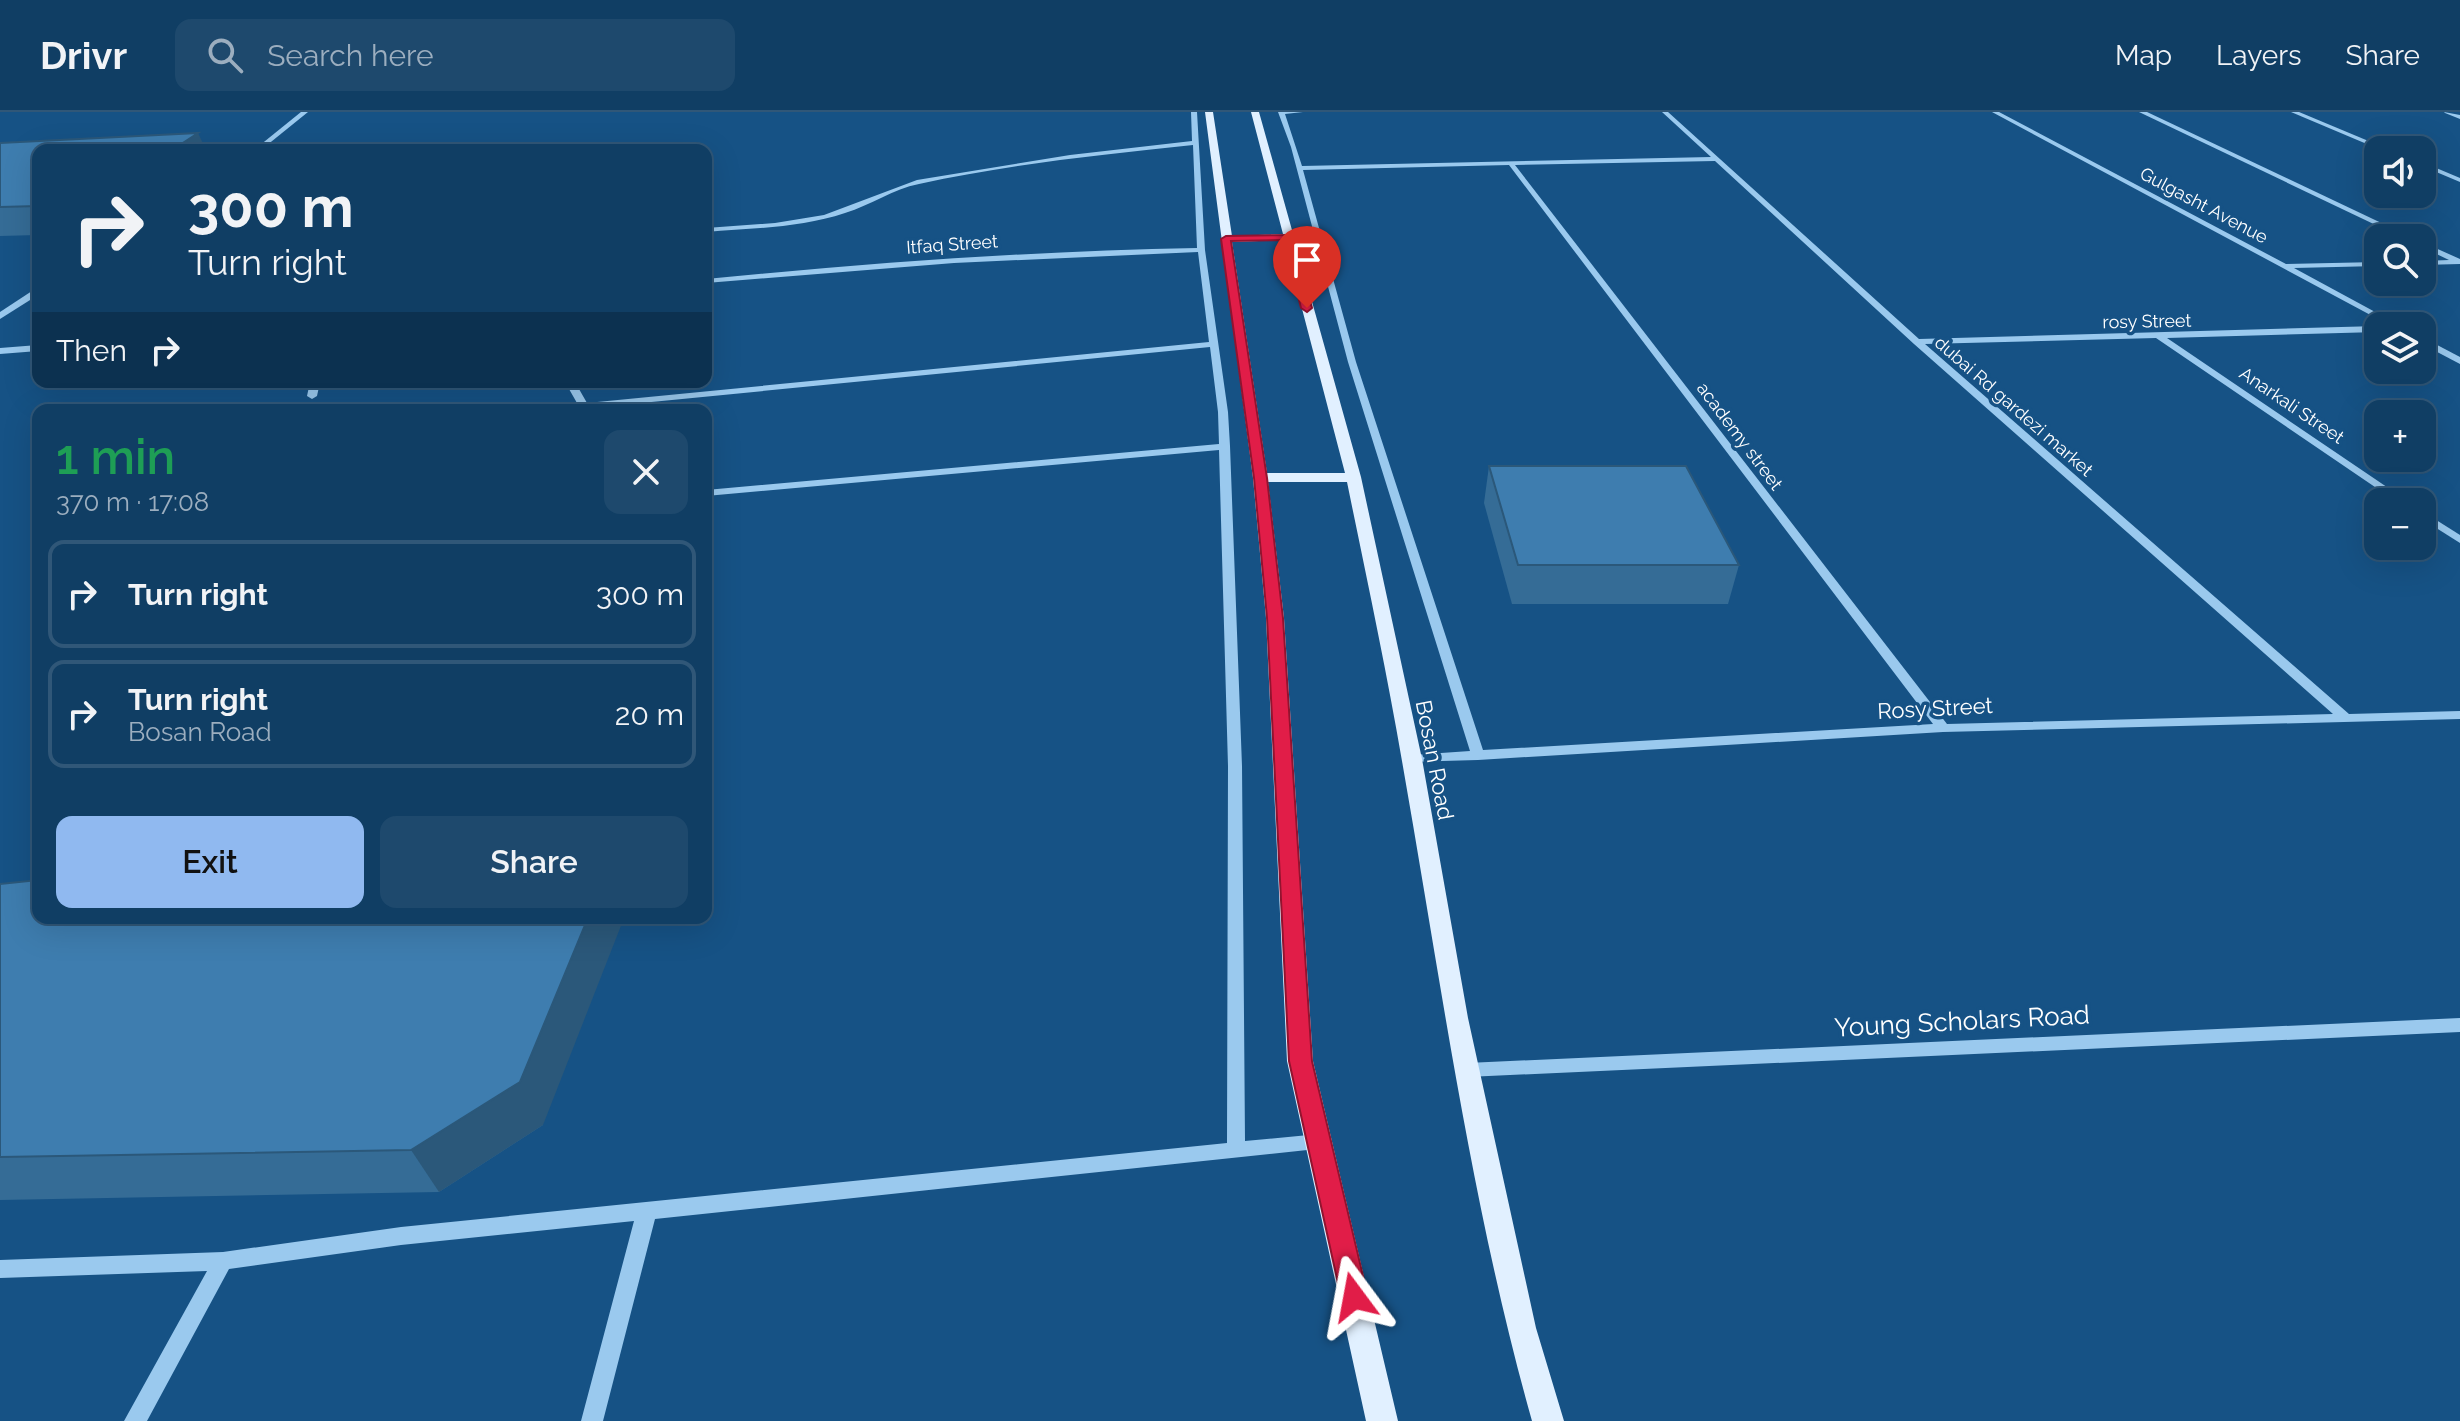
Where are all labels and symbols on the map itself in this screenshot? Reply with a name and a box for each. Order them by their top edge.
street label: Gulgasht Avenue [2136,162,2272,248]
pin [1273,226,1341,308]
street label: Itfaq Street [906,230,998,258]
street label: rosy Street [2102,310,2192,332]
street label: dubai Rd gardezi market [1931,332,2097,480]
street label: Anarkali Street [2236,362,2348,448]
street label: academy street [1693,378,1787,494]
street label: Rosy Street [1877,692,1994,724]
street label: Bosan Road [1411,698,1459,822]
street label: Young Scholars Road [1833,999,2091,1043]
position arrow [1312,1255,1396,1339]

